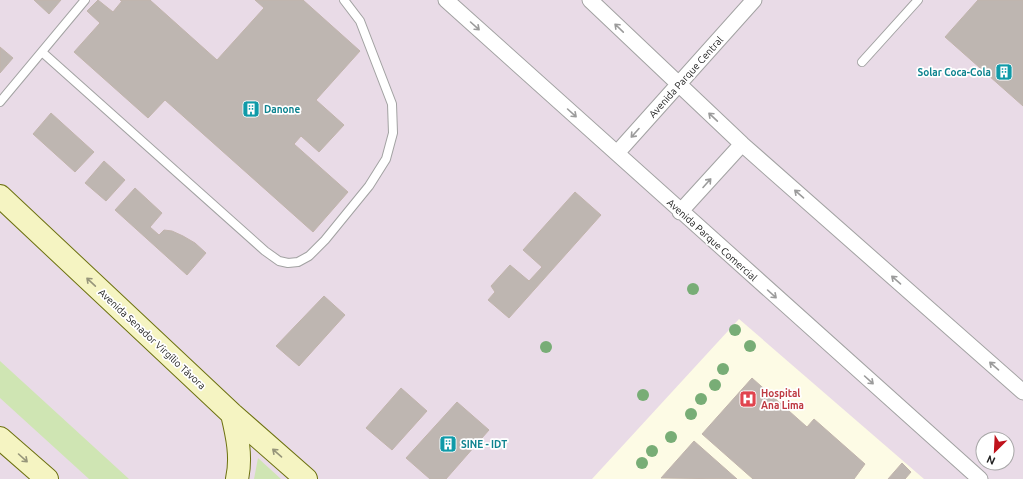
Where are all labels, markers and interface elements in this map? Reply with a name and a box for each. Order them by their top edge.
one-way arrow [470,21,480,30]
one-way arrow [614,23,624,33]
street label: Avenida Parque Central [647,34,726,120]
building icon: Solar Coca-Cola [994,62,1014,82]
place label: Solar Coca-Cola [917,67,991,78]
building icon: Danone [241,99,261,119]
place label: Danone [264,104,300,115]
one-way arrow [567,108,577,117]
one-way arrow [708,113,718,122]
one-way arrow [631,128,640,138]
one-way arrow [702,178,711,188]
one-way arrow [794,190,804,199]
street label: Avenida Parque Comercial [665,197,759,284]
one-way arrow [891,275,901,285]
one-way arrow [86,277,96,286]
street label: Avenida Senador Virgílio Távora [96,287,208,391]
one-way arrow [767,289,777,298]
one-way arrow [988,361,999,370]
one-way arrow [864,376,875,385]
place label: Hospital Ana Lima [761,388,804,411]
hospital icon: Hospital Ana Lima [738,389,758,409]
north arrow [975,431,1015,471]
building icon: SINE - IDT [438,434,458,454]
place label: SINE - IDT [461,439,507,450]
one-way arrow [272,449,282,458]
text: N [985,453,997,467]
one-way arrow [18,454,29,463]

